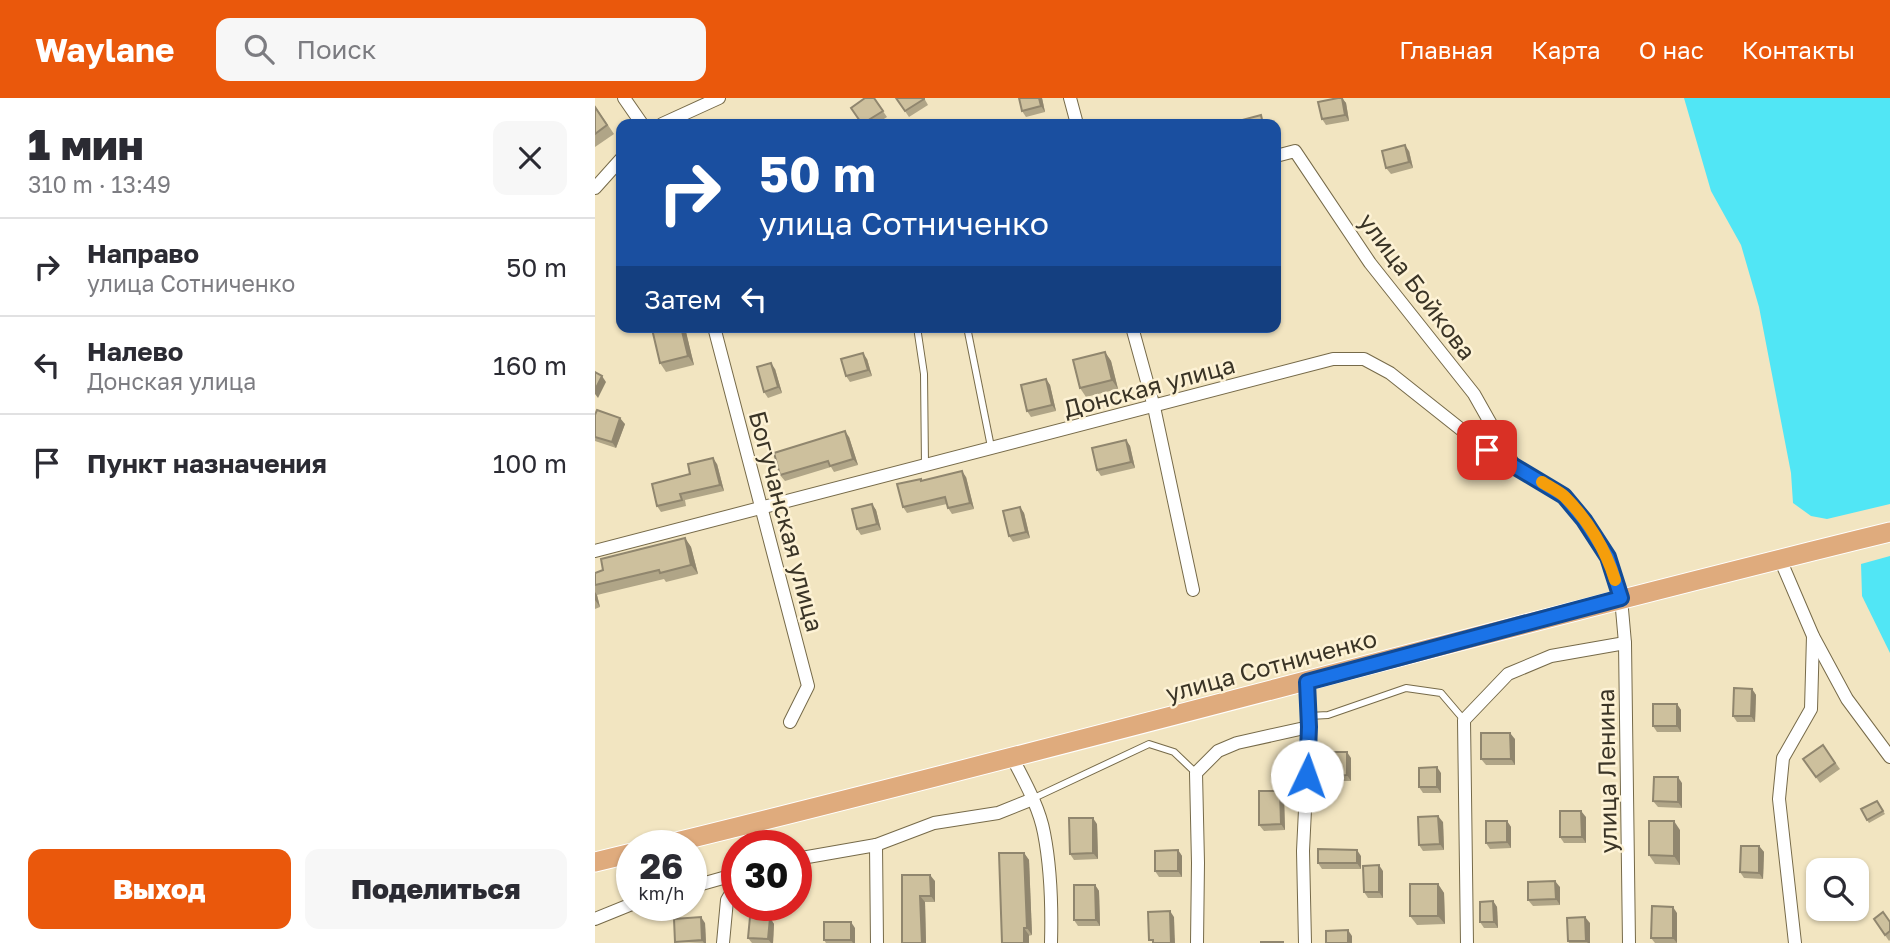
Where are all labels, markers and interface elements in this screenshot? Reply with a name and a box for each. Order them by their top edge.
search box [216,18,706,81]
text: Waylane [35,30,174,69]
icon: search [240,30,278,68]
text: Поиск [296,34,377,65]
text: Главная [1399,35,1493,64]
text: Карта [1531,35,1601,64]
text: О нас [1639,35,1704,64]
text: Контакты [1742,35,1855,64]
text: 1 мин [28,119,144,169]
button: close [493,121,567,195]
text: 50 m [759,144,876,203]
icon: right [644,147,735,238]
text: 310 m · 13:49 [28,170,171,198]
text: улица Сотниченко [759,204,1049,242]
street label: улица Бойкова [1353,207,1483,365]
text: Направо [87,238,199,269]
icon: right [28,248,66,286]
text: 50 m [506,252,567,283]
text: улица Сотниченко [87,269,295,297]
icon: left [735,280,773,318]
text: Затем [644,284,721,315]
text: Налево [87,336,183,367]
icon: left [28,346,66,384]
street label: Донская улица [1060,349,1238,423]
text: 160 m [493,350,567,381]
text: Донская улица [87,367,256,395]
street label: Богучанская улица [744,407,830,635]
pin [1457,420,1517,480]
icon: arrive [1468,431,1506,469]
icon: arrive [28,444,66,482]
text: Пункт назначения [87,448,327,479]
text: 100 m [493,448,567,479]
street label: улица Сотниченко [1162,623,1380,707]
street label: улица Ленина [1590,688,1622,854]
position arrow [1270,739,1344,813]
speed limit sign: 30 [721,830,812,921]
text: 26 [640,845,683,887]
button: Выход [28,849,291,929]
button: Поделиться [305,849,567,929]
map controls [1806,858,1869,921]
button: search [1806,858,1869,921]
text: km/h [639,882,684,904]

